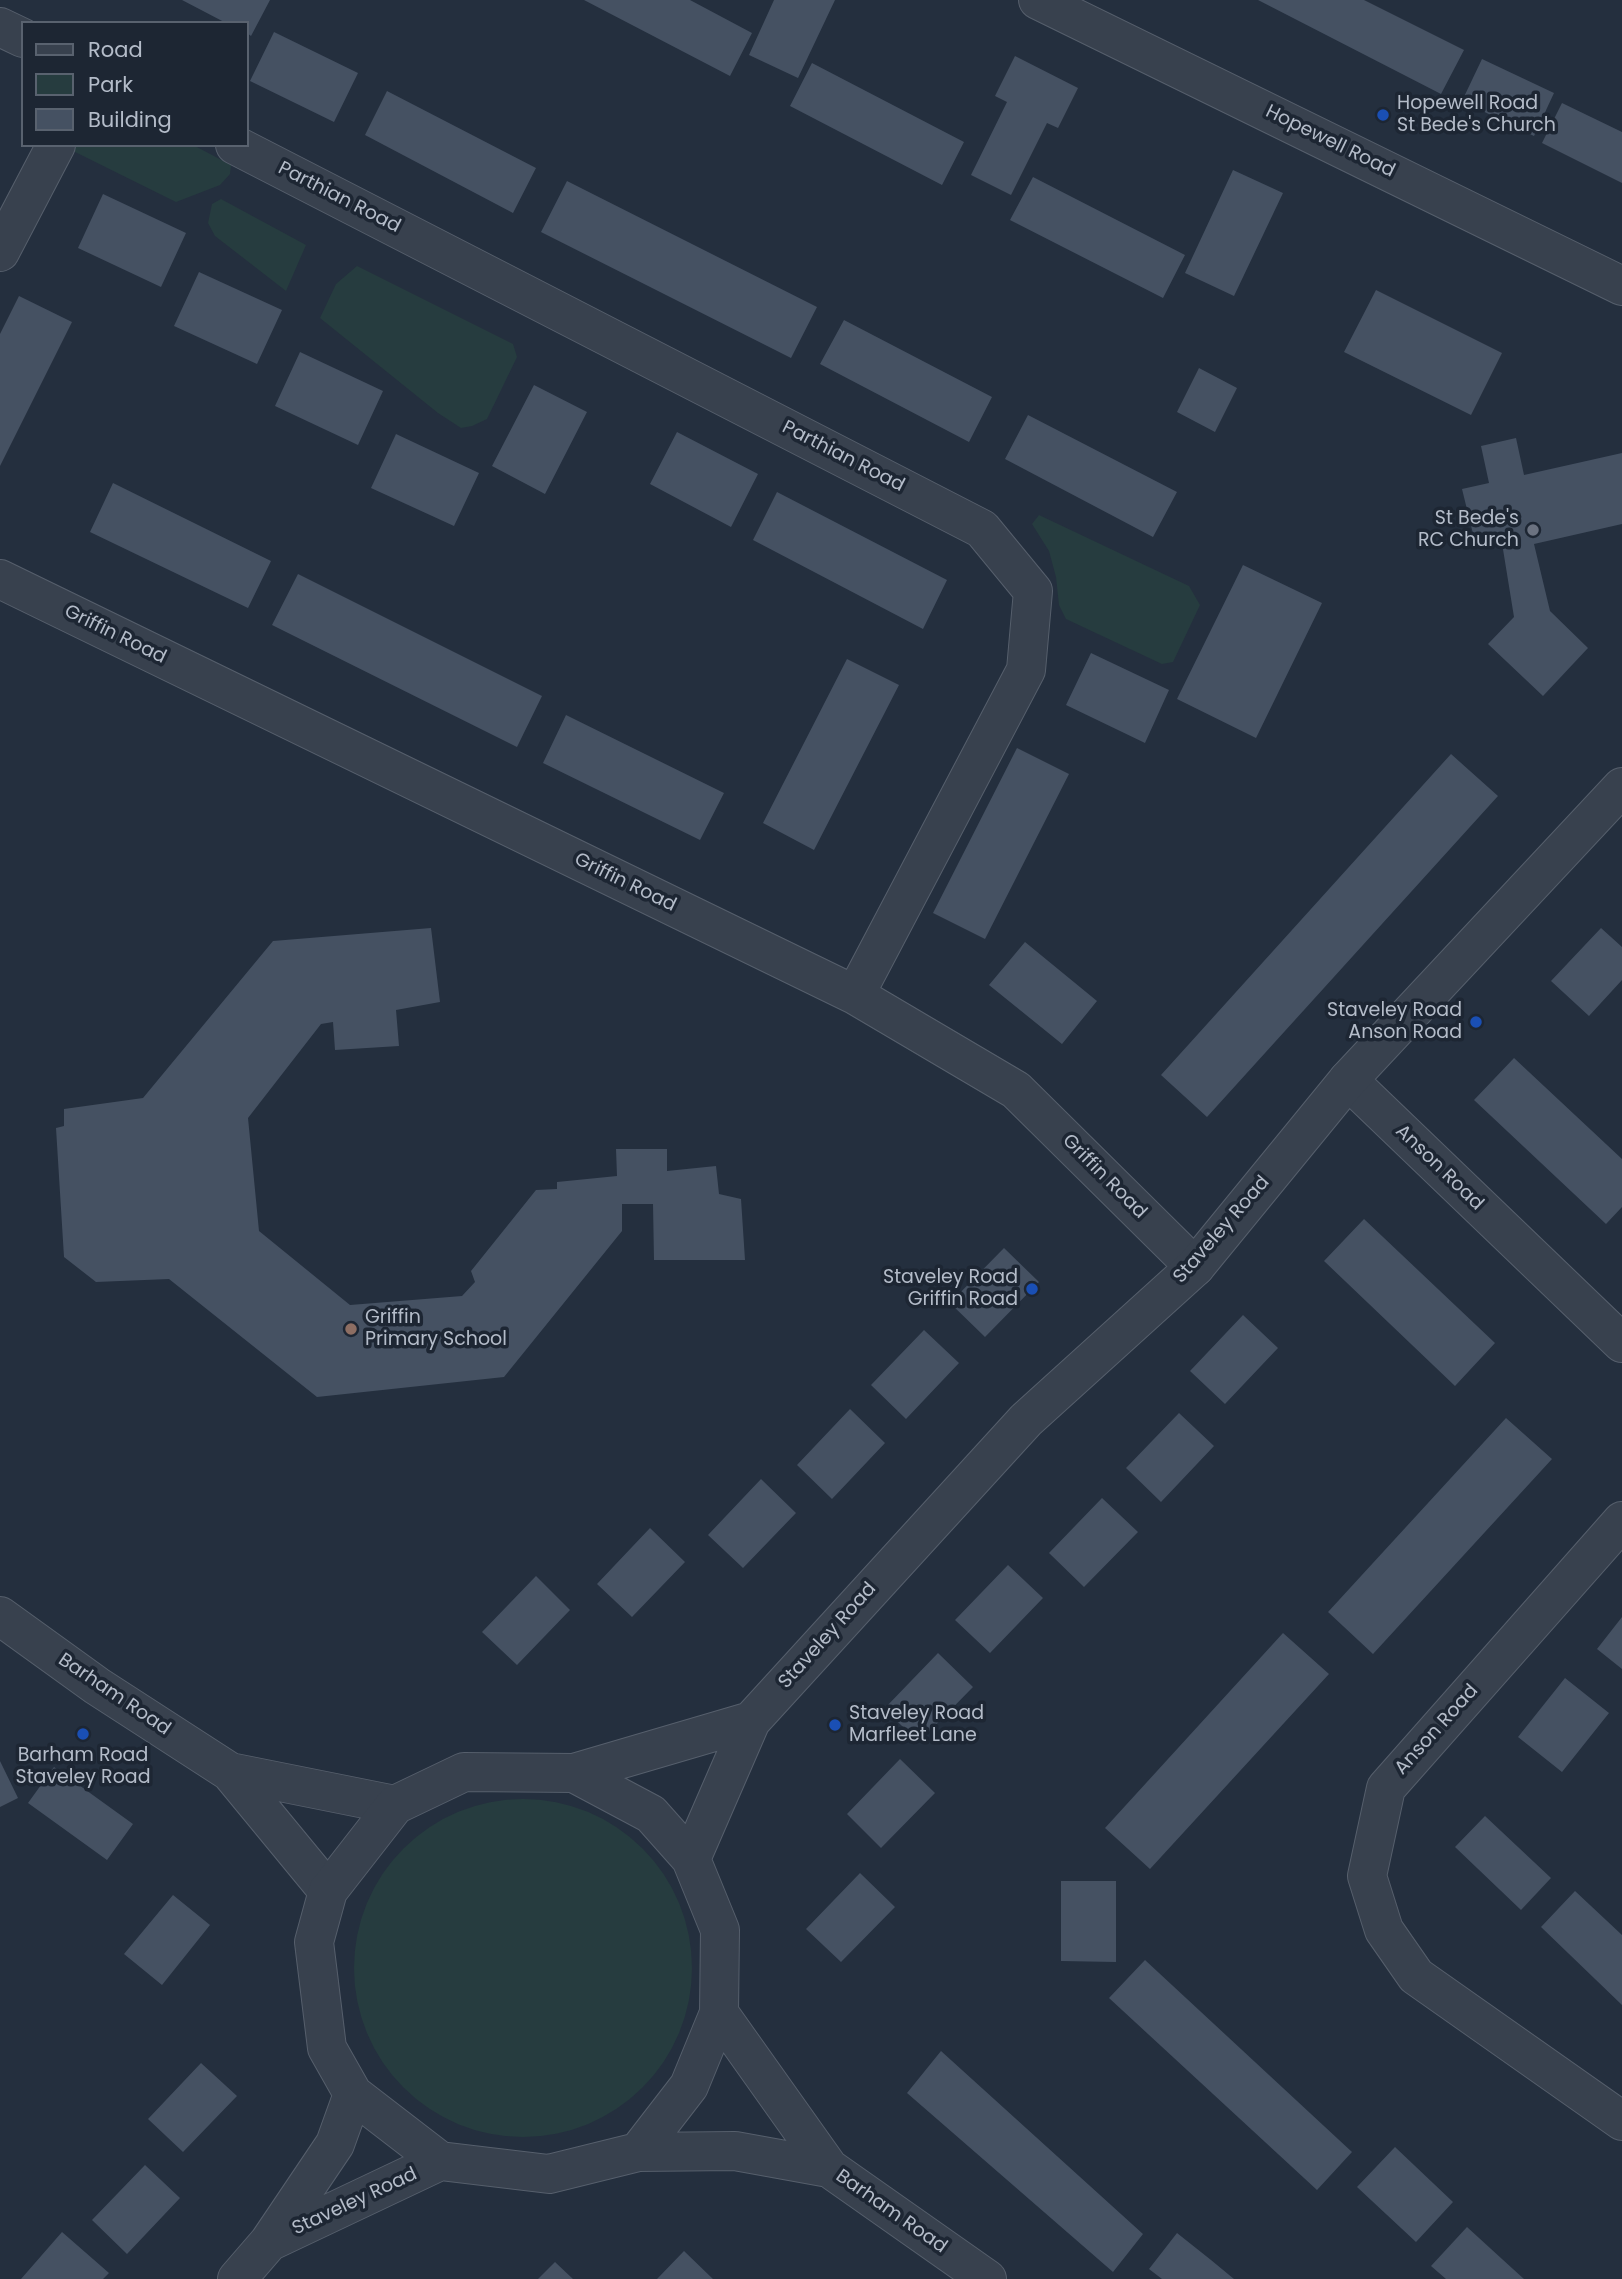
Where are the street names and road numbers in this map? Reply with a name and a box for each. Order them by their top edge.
street label: Hopewell Road [1262,101,1398,183]
street label: Parthian Road [274,157,404,239]
street label: Parthian Road [778,416,908,498]
street label: Griffin Road [60,601,170,669]
street label: Griffin Road [570,849,680,917]
street label: Anson Road [1390,1120,1488,1216]
street label: Griffin Road [1057,1130,1151,1224]
street label: Staveley Road [1169,1172,1275,1288]
street label: Staveley Road [774,1578,882,1694]
street label: Barham Road [53,1649,175,1741]
street label: Anson Road [1390,1680,1484,1780]
street label: Staveley Road [289,2163,421,2241]
street label: Barham Road [831,2165,951,2259]

